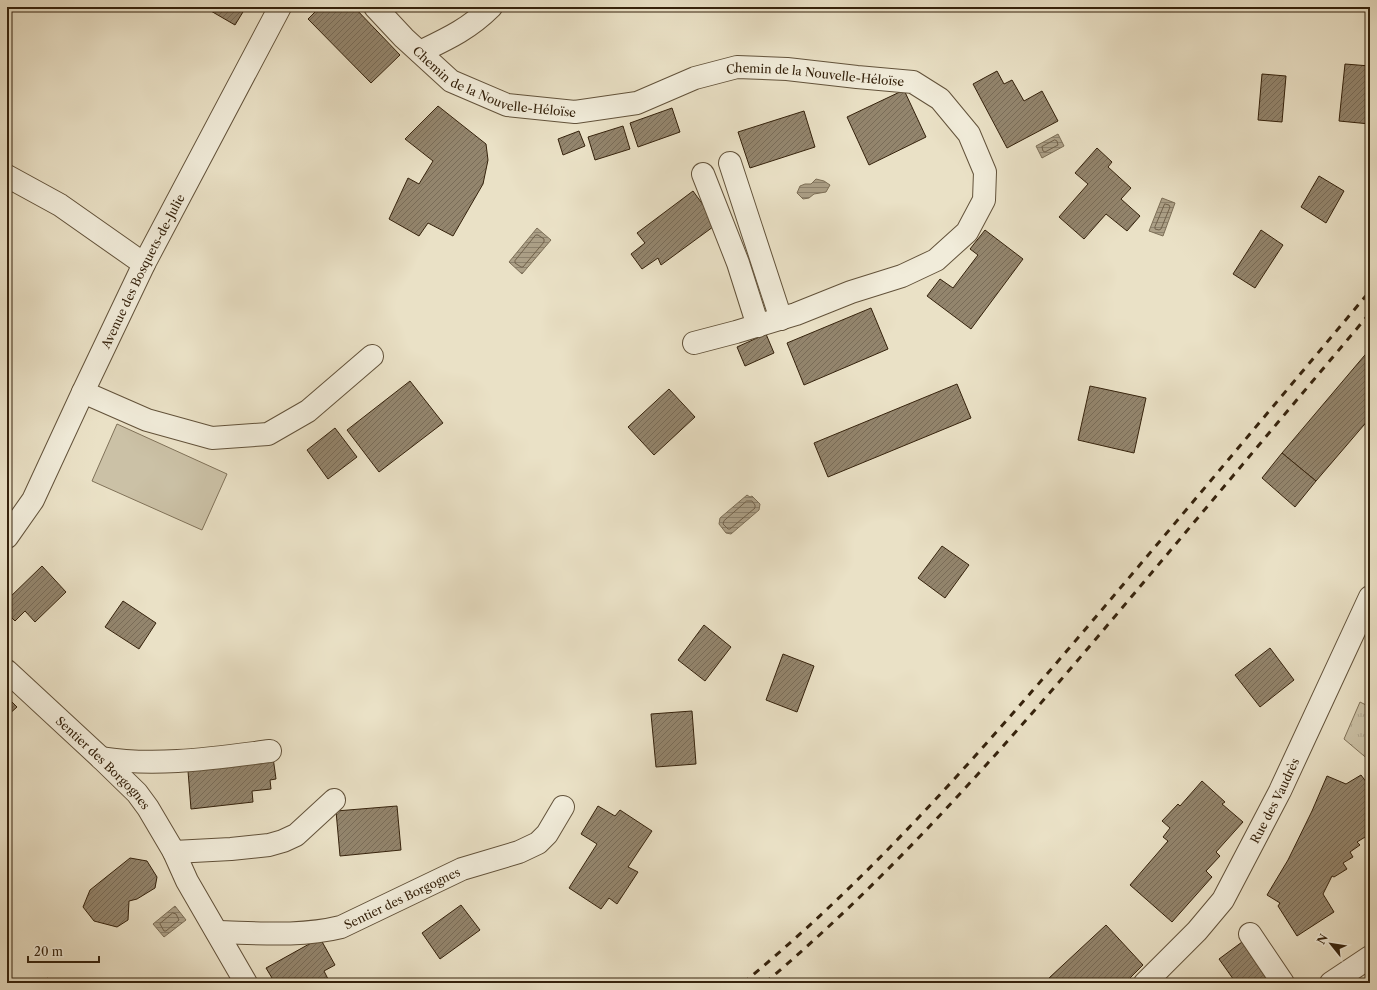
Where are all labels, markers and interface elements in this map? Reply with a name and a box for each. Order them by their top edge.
street label: Chemin de la Nouvelle-Héloïse [410,43,577,120]
street label: Chemin de la Nouvelle-Héloïse [724,59,905,89]
street label: Avenue des Bosquets-de-Julie [97,191,187,352]
street label: Sentier des Borgognes [53,713,154,812]
street label: Rue des Vaudrès [1247,755,1302,846]
street label: Sentier des Borgognes [341,864,462,932]
north arrow [1311,924,1351,964]
text: N [1314,931,1331,947]
scale bar [28,938,99,964]
text: 20 m [34,944,63,959]

